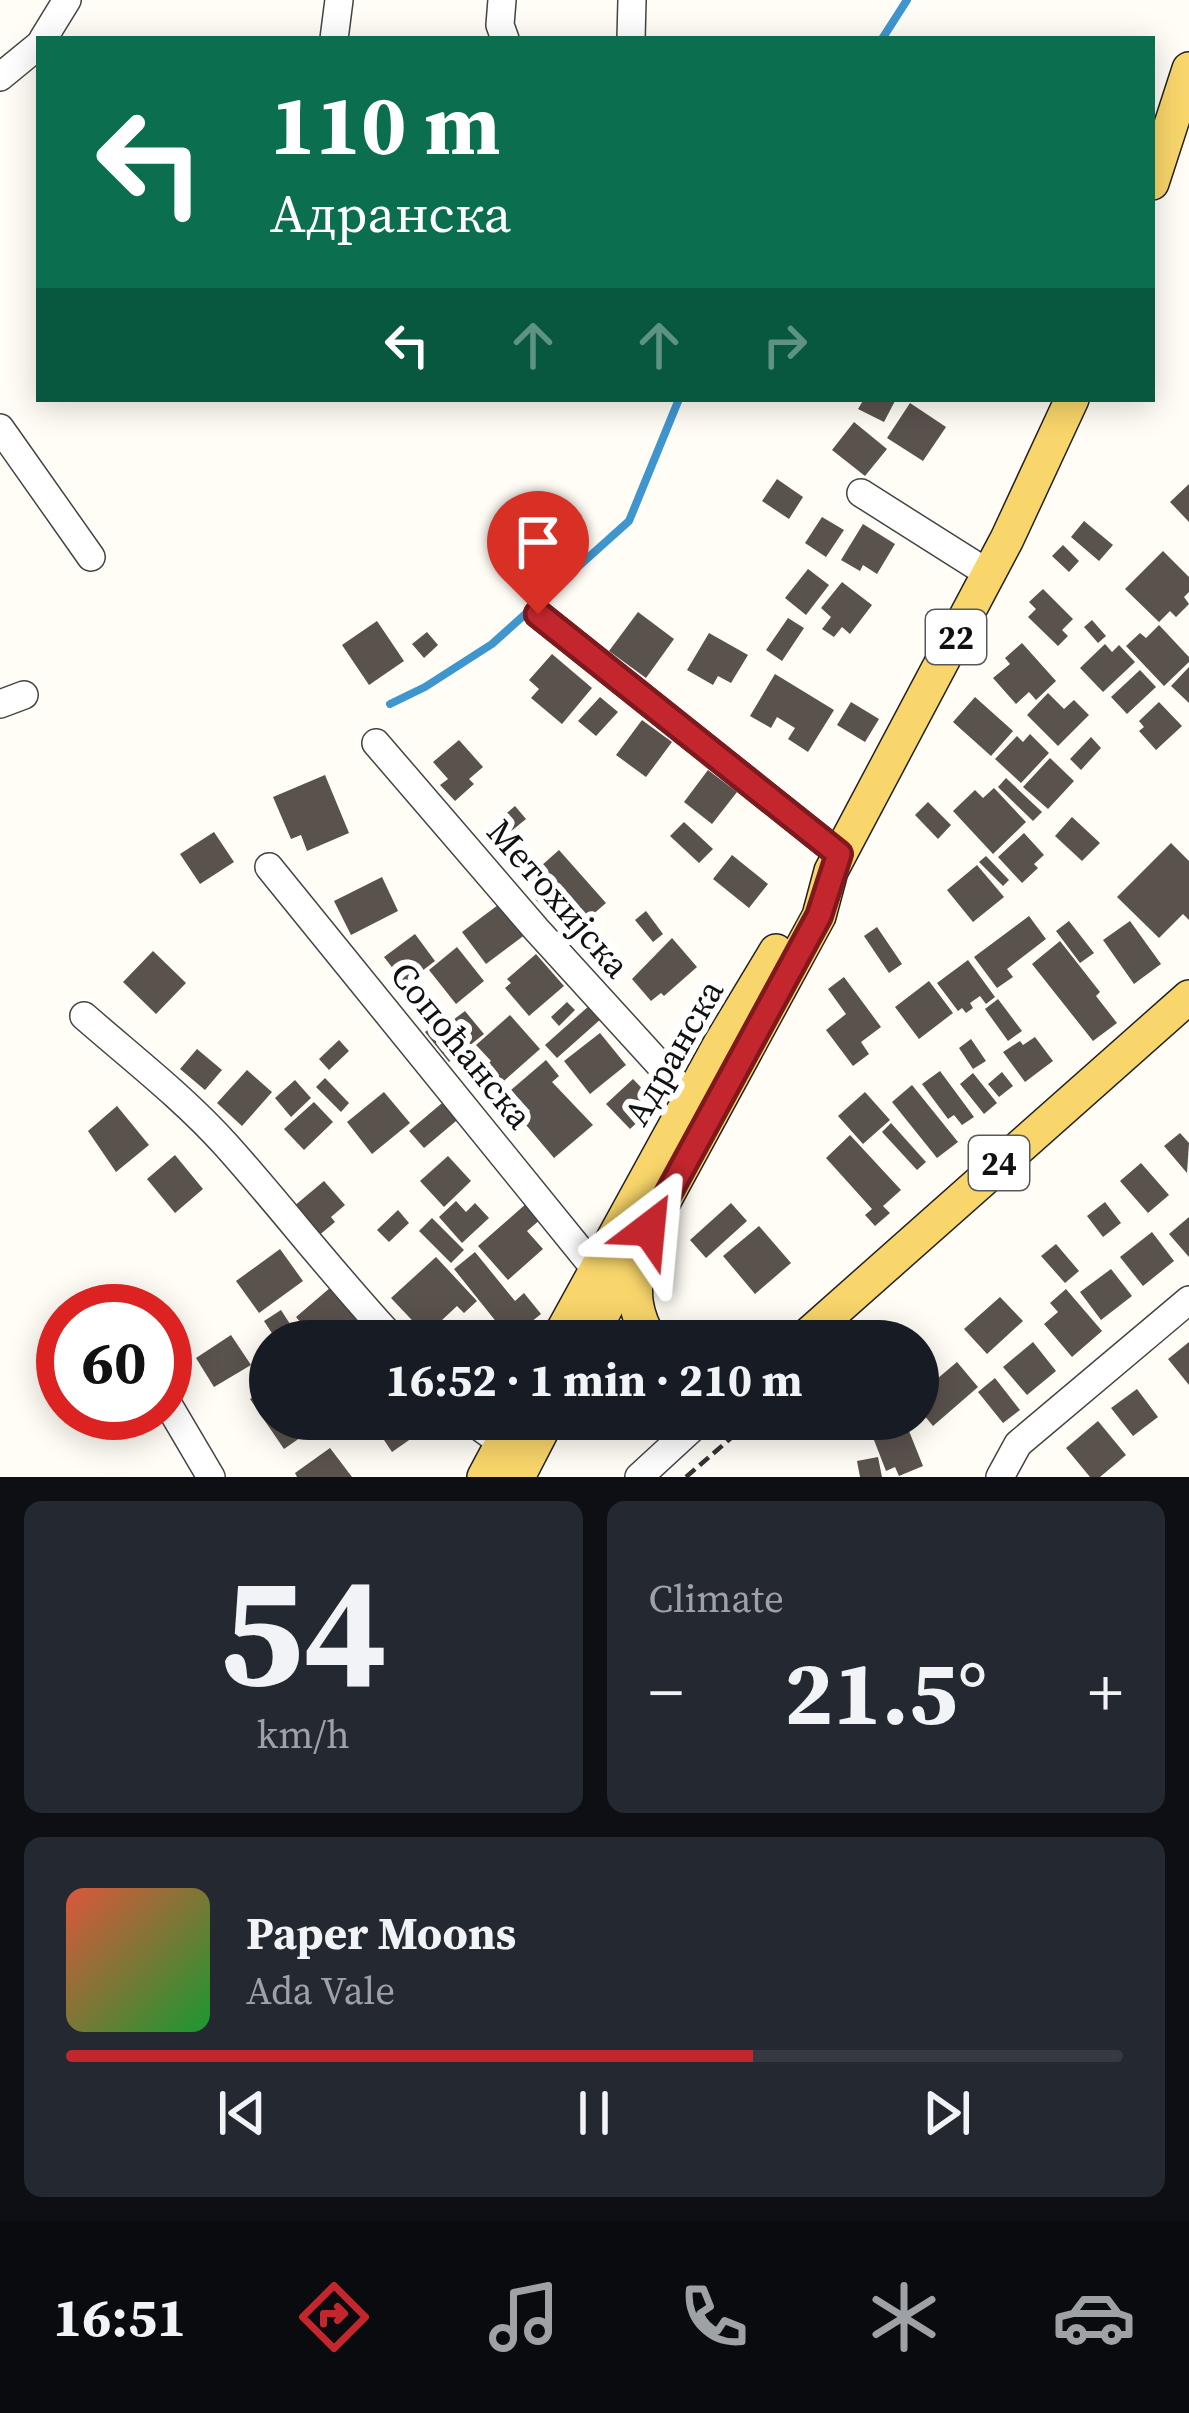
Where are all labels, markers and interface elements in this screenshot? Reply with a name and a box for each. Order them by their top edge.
text: 110 m [270,67,501,182]
icon: left [72,84,228,240]
text: Адранска [270,176,511,250]
icon: left [374,312,440,378]
icon: ahead [500,312,566,378]
icon: ahead [626,312,692,378]
icon: right [752,312,818,378]
pin [487,491,589,614]
icon: arrive [505,509,571,575]
road number: 22 [926,610,986,664]
street label: Метохијска [476,809,642,989]
street label: Сопоћанска [379,952,544,1140]
street label: Адранска [612,970,735,1134]
road number: 24 [969,1136,1029,1190]
position arrow [586,1166,712,1292]
speed limit sign: 60 [36,1284,192,1440]
text: 16:52 · 1 min · 210 m [386,1349,802,1411]
text: 54 [219,1523,388,1737]
text: Climate [649,1572,784,1625]
text: 21.5° [784,1631,987,1754]
text: − [649,1647,683,1737]
text: + [1088,1647,1123,1737]
text: km/h [257,1708,350,1761]
text: Paper Moons [246,1902,516,1964]
text: Ada Vale [246,1964,395,2017]
icon: previous [209,2080,275,2146]
icon: pause [561,2080,627,2146]
icon: next [914,2080,980,2146]
icon: directions [292,2275,376,2359]
icon: music [482,2275,566,2359]
icon: phone [672,2275,756,2359]
icon: climate [862,2275,946,2359]
icon: car [1052,2275,1136,2359]
text: 16:51 [53,2280,186,2354]

